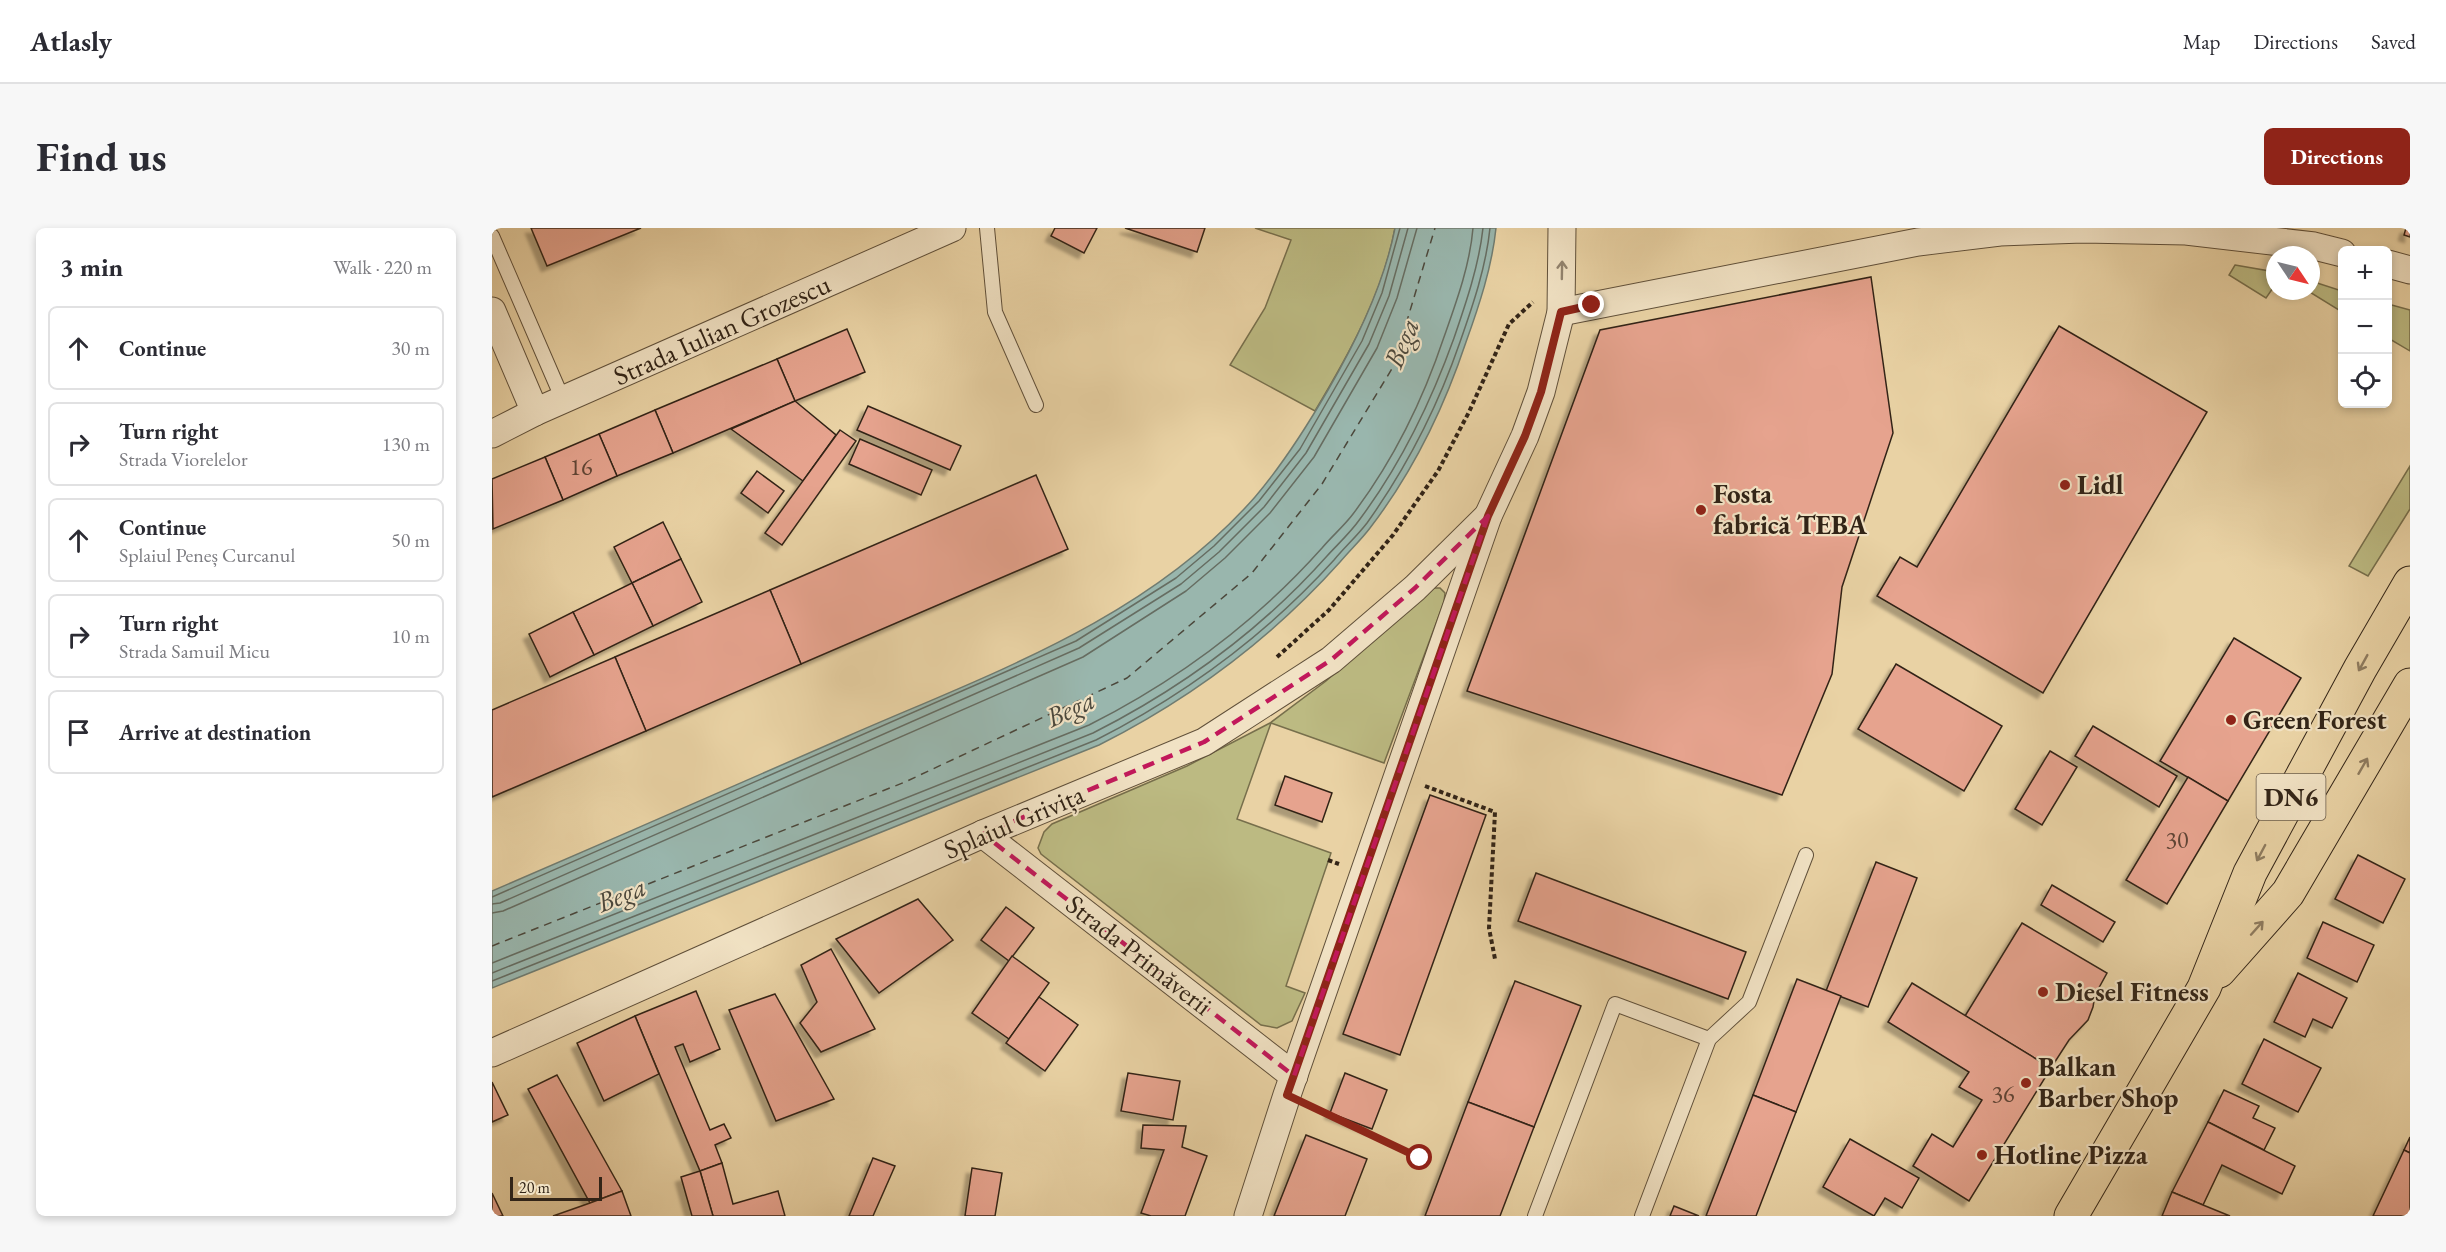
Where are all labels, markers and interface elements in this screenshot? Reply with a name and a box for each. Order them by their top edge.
text: Atlasly [30,23,112,59]
text: Map [2183,28,2220,55]
text: Directions [2253,28,2338,55]
text: Saved [2371,28,2416,55]
button: Directions [2264,128,2410,185]
text: Find us [36,129,167,184]
north arrow [2266,246,2320,300]
map controls [2338,246,2392,408]
button: + [2338,246,2392,300]
text: 3 min [60,250,123,284]
text: Walk · 220 m [333,254,432,280]
one-way arrow [1556,260,1568,280]
street label: Strada Iulian Grozescu [608,266,836,393]
route end [1578,291,1604,317]
button: − [2338,300,2392,354]
water label: Bega [1375,313,1427,374]
icon: ahead [62,332,95,365]
text: Continue [119,334,206,363]
text: 30 m [391,335,430,361]
button: locate [2338,354,2392,408]
text: Turn right [119,417,218,446]
icon: right [62,428,95,461]
text: 130 m [382,431,430,457]
text: Strada Viorelelor [119,446,248,472]
house number: 16 [569,451,593,482]
place label: Lidl [2077,467,2124,502]
place label: Fosta fabrică TEBA [1713,476,1868,542]
marker: Lidl [2058,478,2072,492]
marker: Fosta fabrică TEBA [1694,503,1708,517]
text: Continue [119,513,206,542]
icon: ahead [62,524,95,557]
text: 50 m [391,527,430,553]
text: Splaiul Peneș Curcanul [119,542,295,568]
text: Turn right [119,609,218,638]
icon: right [62,620,95,653]
text: 10 m [391,623,430,649]
text: Strada Samuil Micu [119,638,270,664]
one-way arrow [2357,654,2369,671]
water label: Bega [1039,681,1100,735]
place label: Green Forest [2243,702,2387,737]
marker: Green Forest [2224,713,2238,727]
icon: arrive [62,716,95,749]
text: Arrive at destination [119,718,311,747]
one-way arrow [2357,758,2369,775]
road number: DN6 [2256,774,2326,820]
street label: Splaiul Grivița [938,776,1089,867]
house number: 30 [2165,824,2189,855]
one-way arrow [2255,844,2267,861]
water label: Bega [590,868,651,920]
street label: Strada Primăverii [1059,887,1220,1023]
one-way arrow [2250,921,2264,936]
place label: Diesel Fitness [2055,974,2209,1009]
marker: Diesel Fitness [2036,985,2050,999]
place label: Balkan Barber Shop [2038,1049,2178,1115]
marker: Balkan Barber Shop [2019,1076,2033,1090]
house number: 36 [1991,1078,2015,1109]
place label: Hotline Pizza [1994,1137,2148,1172]
route start [1406,1144,1432,1170]
marker: Hotline Pizza [1975,1148,1989,1162]
scale bar [510,1174,602,1202]
text: 20 m [519,1177,550,1198]

